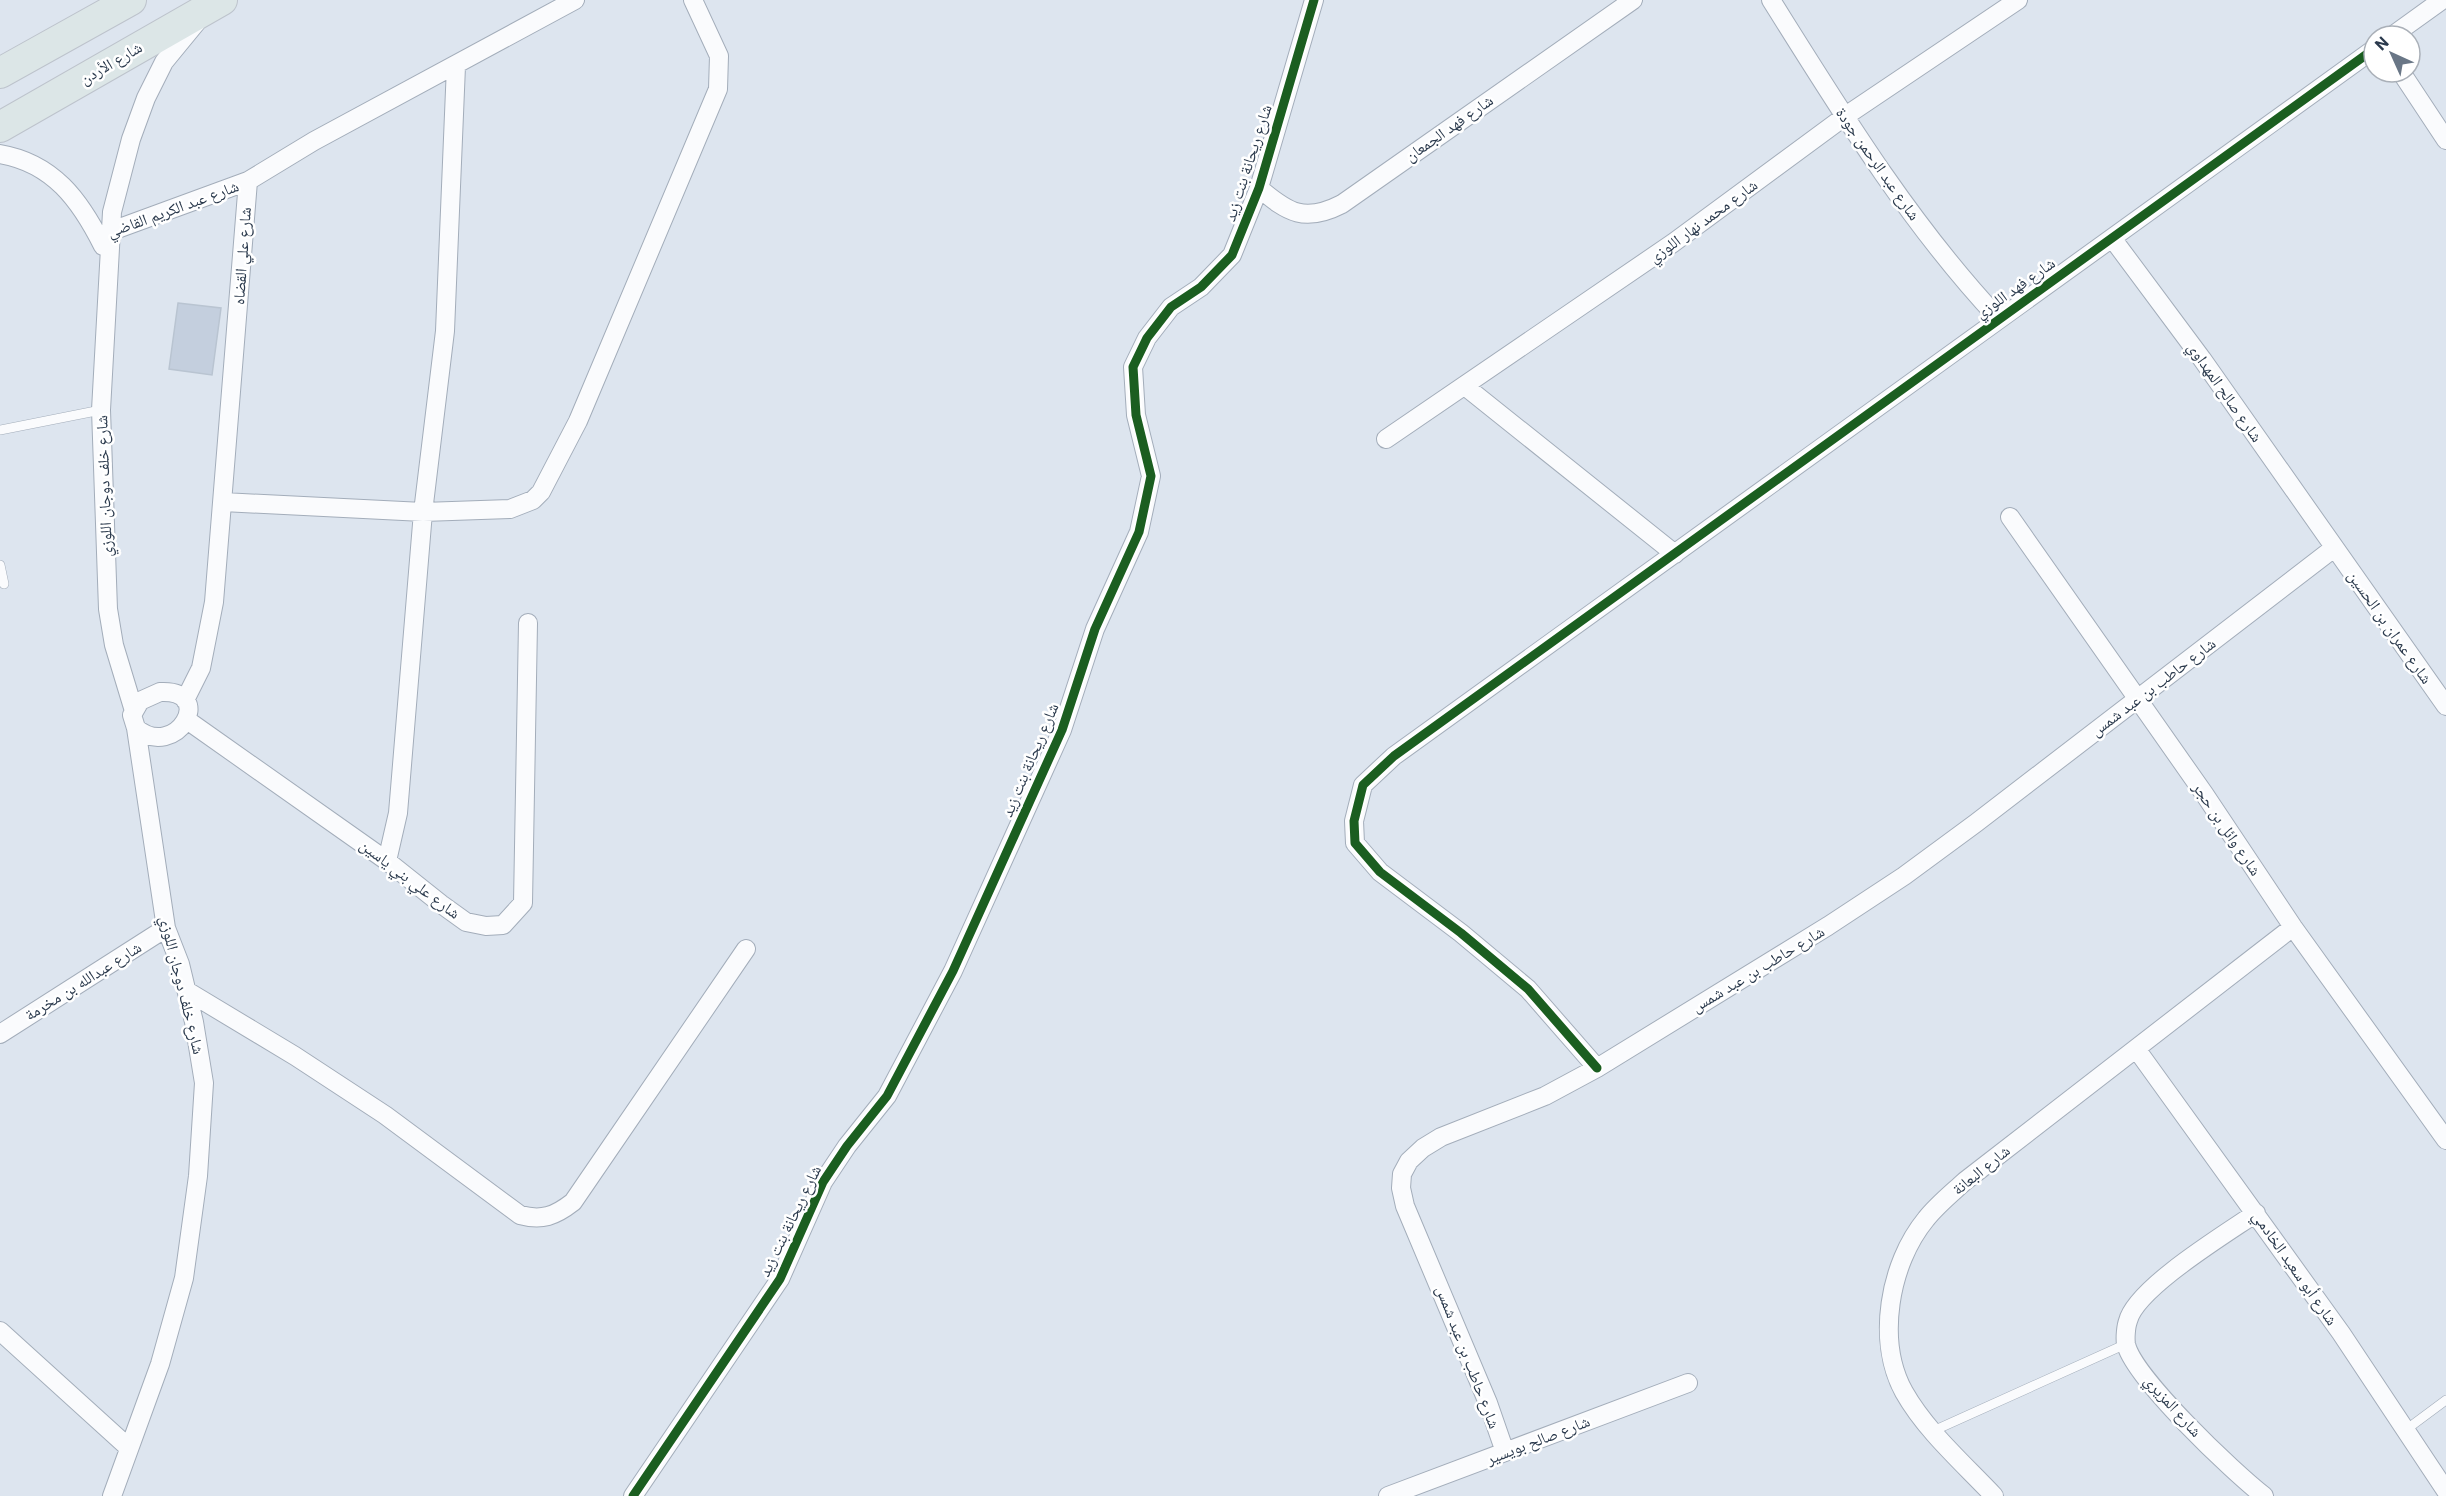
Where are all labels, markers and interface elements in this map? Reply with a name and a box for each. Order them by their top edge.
north arrow [2362,24,2422,84]
text: N [2371,33,2392,54]
street label: شارع الأردن [77,38,146,89]
street label: شارع فهد الجمعان [1401,91,1497,166]
street label: شارع ريحانة بنت زيد [1220,102,1277,224]
street label: شارع عبد الرحمن جودة [1831,104,1924,225]
street label: شارع محمد نهار اللوزي [1645,175,1763,269]
street label: شارع عبد الكريم القاضي [105,176,242,245]
street label: شارع علي القضاه [229,207,258,306]
street label: شارع فهد اللوزي [1971,253,2060,325]
street label: شارع صالح المهداوي [2181,338,2267,447]
street label: شارع خلف دوجان اللوزي [92,415,119,557]
street label: شارع عمران بن الحسين [2343,567,2436,688]
street label: شارع حاطب بن عبد شمس [2087,634,2220,741]
street label: شارع ريحانة بنت زيد [997,700,1063,820]
street label: شارع وائل بن حجر [2187,778,2265,880]
street label: شارع علي بني ياسين [354,835,464,925]
street label: شارع خلف دوجان اللوزي [153,914,208,1057]
street label: شارع حاطب بن عبد شمس [1688,922,1828,1017]
street label: شارع عبدالله بن مخرمة [21,938,145,1025]
street label: شارع البعانة [1948,1141,2014,1200]
street label: شارع ريحانة بنت زيد [755,1162,826,1280]
street label: شارع أبو سعيد الخادمي [2246,1207,2342,1331]
street label: شارع حاطب بن عبد شمس [1431,1283,1504,1432]
street label: شارع المزيري [2138,1371,2206,1443]
street label: شارع صالح بويسير [1483,1412,1593,1470]

